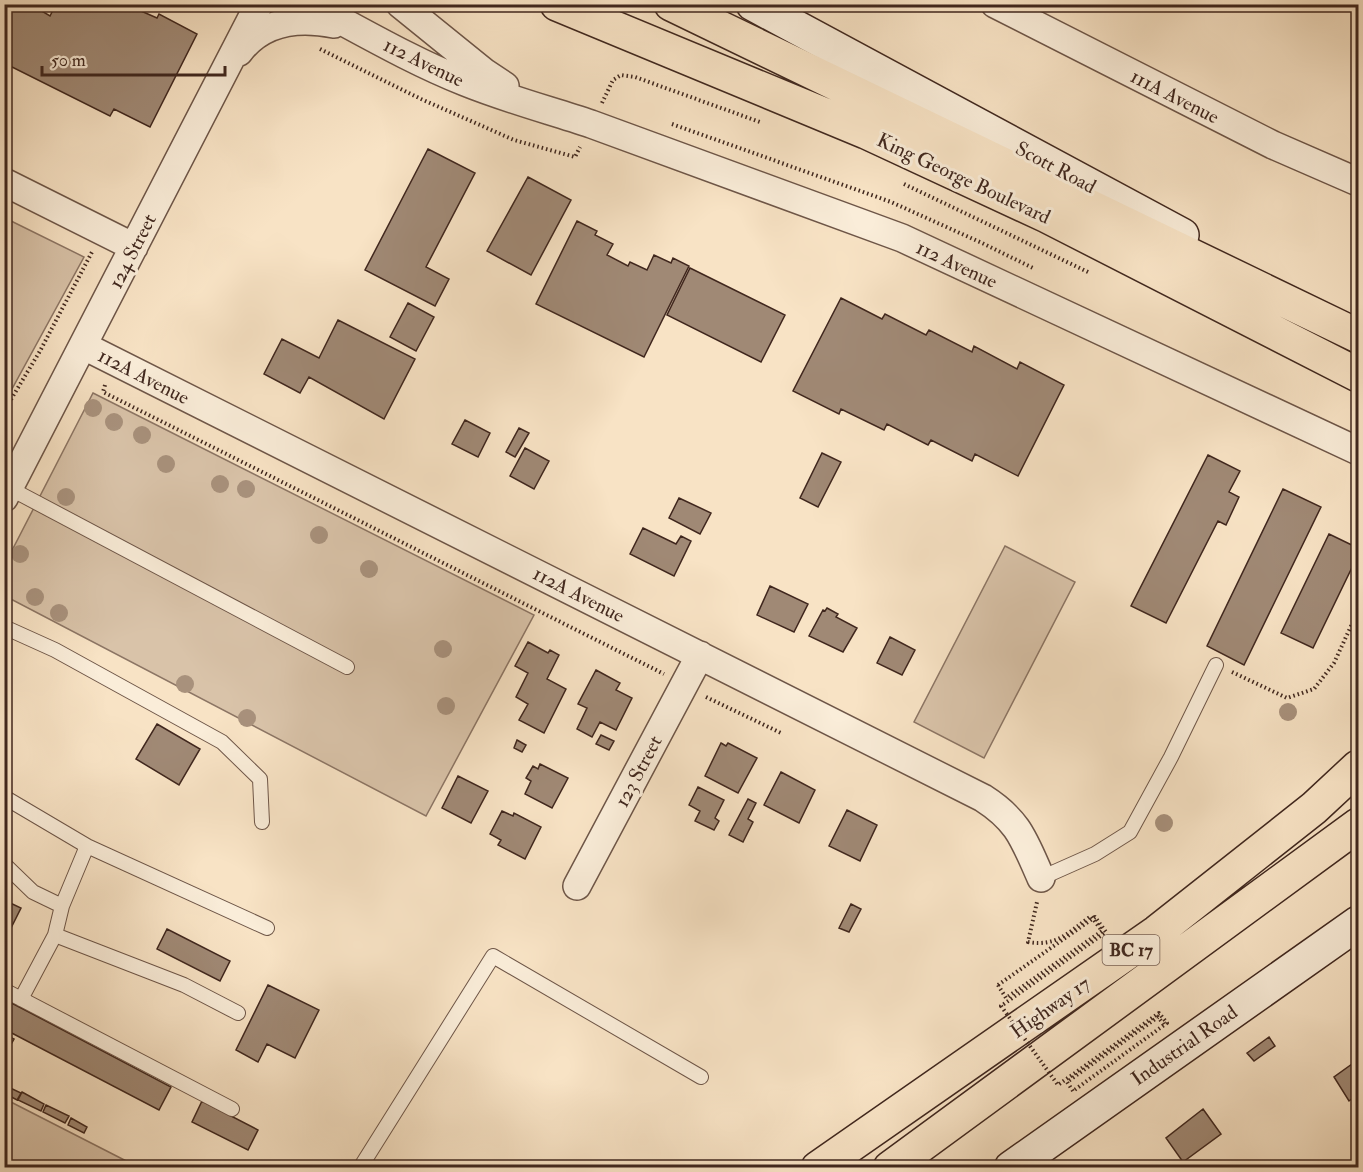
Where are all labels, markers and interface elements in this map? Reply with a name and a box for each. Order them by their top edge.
street label: 112 Avenue [379,32,468,93]
scale bar [42,39,225,77]
text: 50 m [51,49,86,72]
street label: 111A Avenue [1126,63,1223,129]
street label: King George Boulevard [873,127,1055,230]
street label: Scott Road [1011,136,1101,199]
street label: 124 Street [103,209,162,293]
street label: 112 Avenue [912,235,1001,294]
street label: 112A Avenue [94,343,194,410]
street label: 112A Avenue [529,561,629,628]
street label: 123 Street [609,731,668,811]
road number: BC 17 [1102,935,1160,965]
street label: Highway 17 [1006,971,1095,1044]
street label: Industrial Road [1126,1000,1242,1091]

